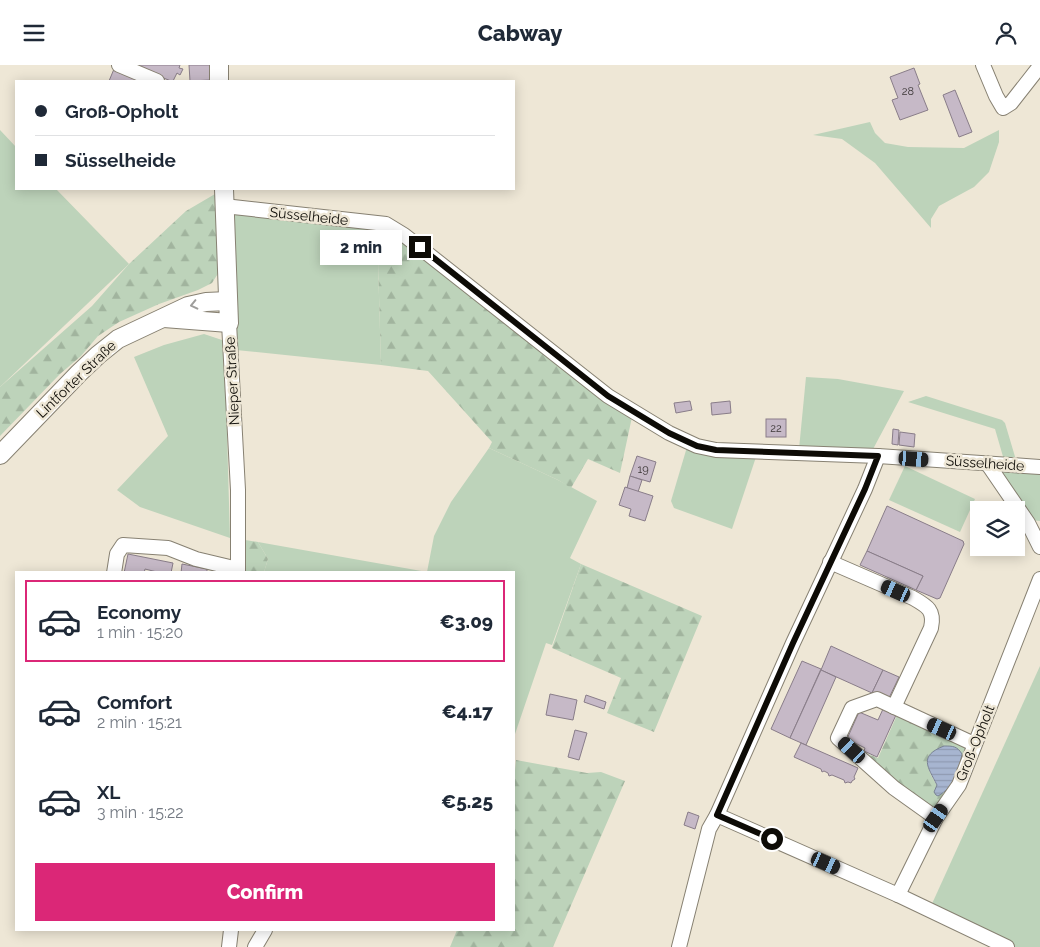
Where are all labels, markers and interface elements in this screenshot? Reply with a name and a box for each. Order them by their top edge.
icon: menu [20,19,48,47]
icon: person [992,19,1020,47]
text: Cabway [478,20,562,46]
house number: 28 [902,85,914,98]
text: Groß-Opholt [65,100,179,122]
text: Süsselheide [65,149,176,171]
street label: Süsselheide [269,204,349,228]
callout: 2 min [320,229,402,265]
route end [409,236,431,258]
text: 2 min [340,238,382,257]
one-way arrow [190,299,199,310]
street label: Nieper Straße [222,336,242,426]
street label: Lintforter Straße [33,337,119,421]
house number: 22 [770,422,782,435]
car [898,450,929,468]
street label: Süsselheide [945,452,1025,474]
house number: 19 [637,463,649,476]
map controls [970,501,1025,556]
button: layers [970,501,1025,556]
car [879,578,912,604]
icon: car [37,599,82,644]
text: Economy [97,601,181,623]
text: €3.09 [440,610,493,632]
text: 1 min · 15:20 [97,623,183,642]
icon: car [37,689,82,734]
text: Comfort [97,691,172,713]
text: €4.17 [441,700,493,722]
street label: Groß-Opholt [952,702,998,783]
text: 2 min · 15:21 [97,713,182,732]
car [925,716,958,742]
car [835,734,868,766]
icon: car [37,779,82,824]
text: XL [97,781,120,803]
text: €5.25 [441,790,493,812]
car [921,801,950,835]
text: 3 min · 15:22 [97,803,184,822]
route start [761,828,783,850]
car [809,850,842,876]
button: Confirm [35,863,495,921]

